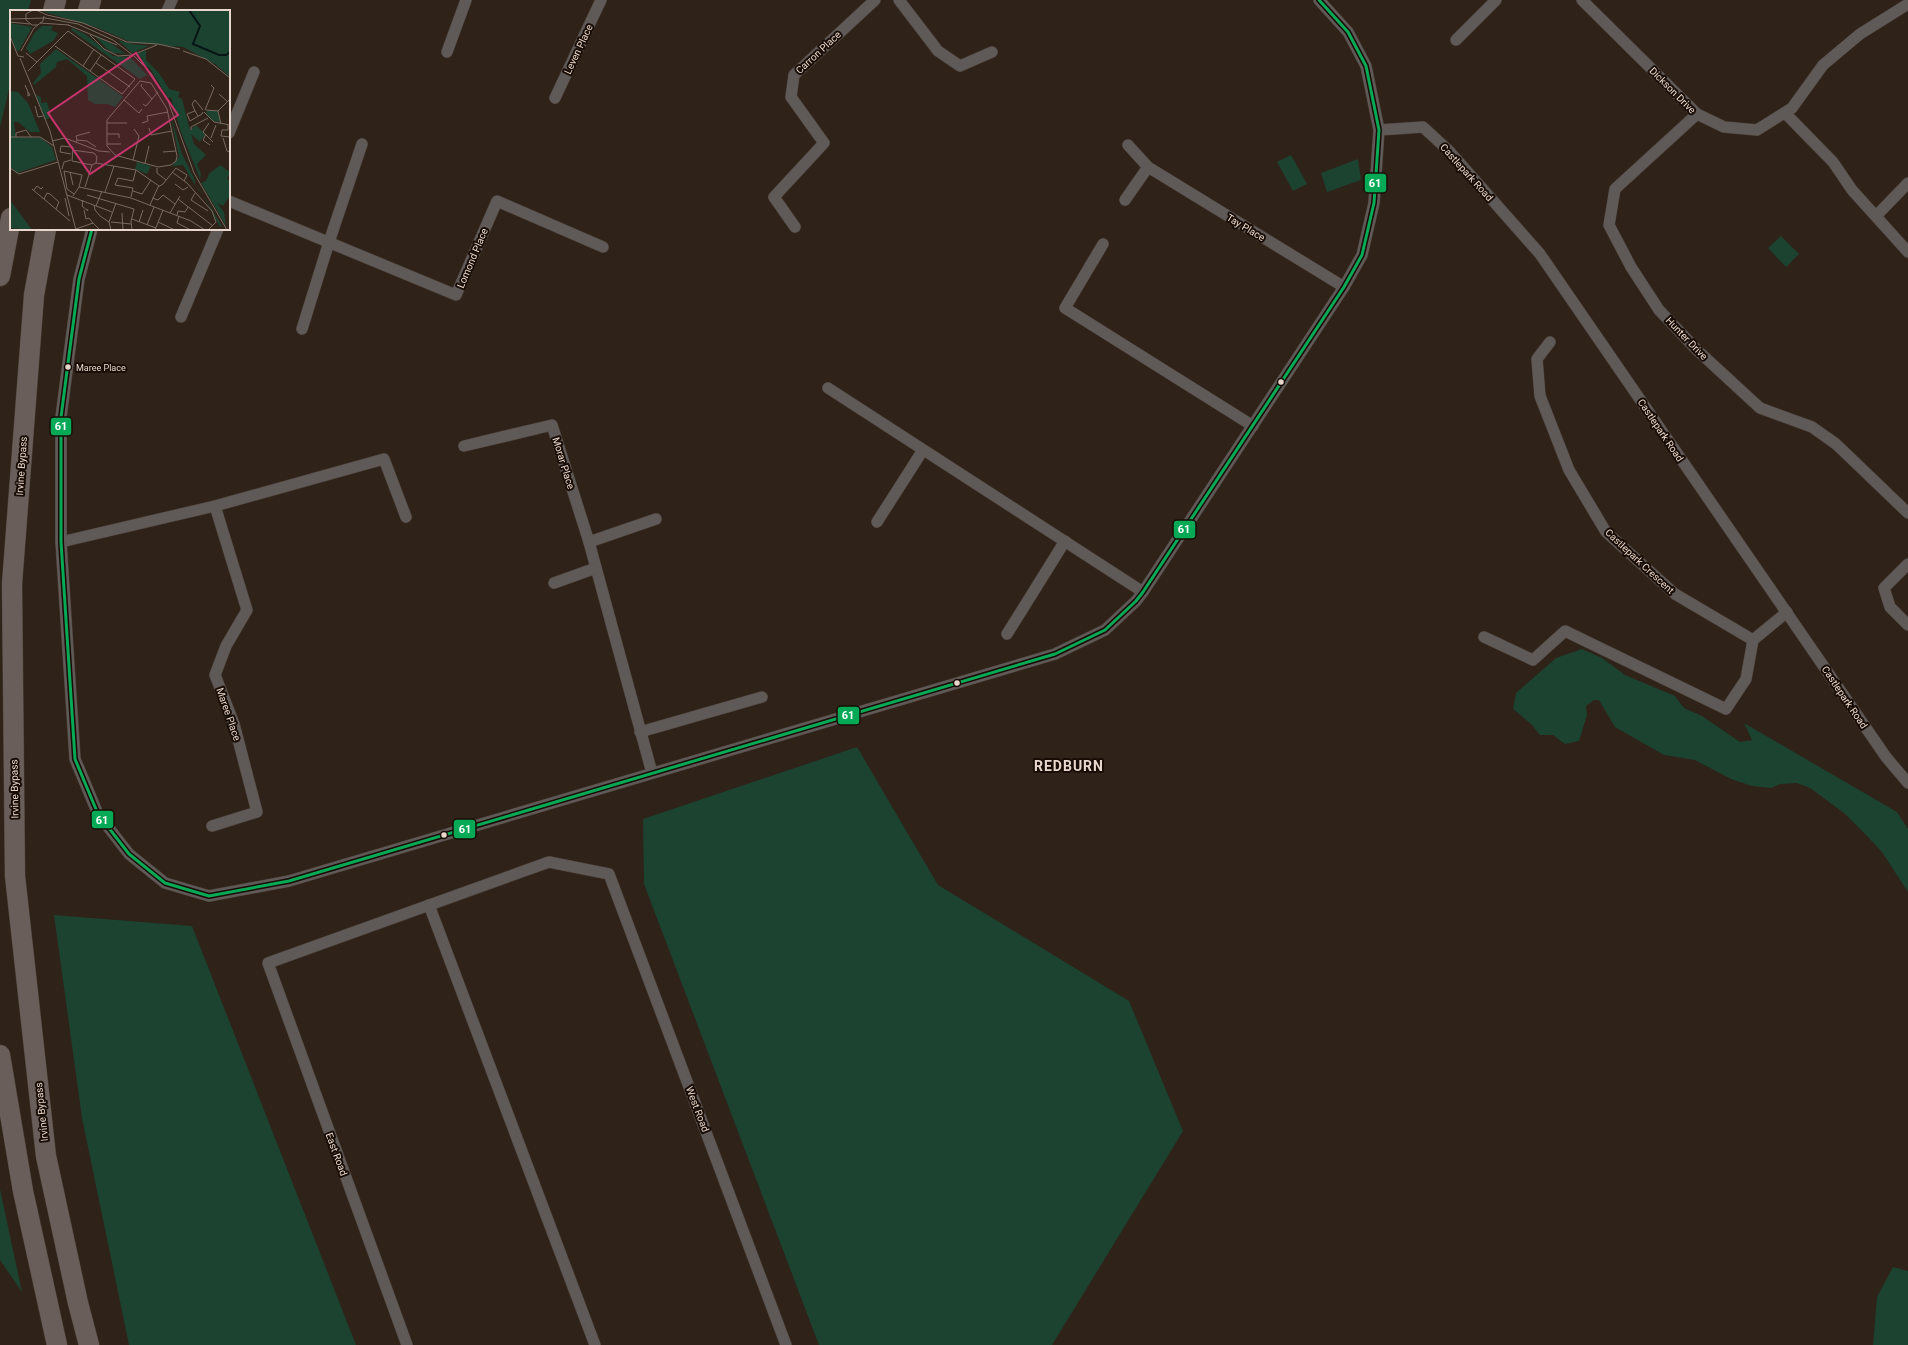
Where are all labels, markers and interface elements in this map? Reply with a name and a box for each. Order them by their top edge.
inset map [10,10,230,230]
street label: Leven Place [562,23,595,76]
street label: Carron Place [794,29,843,76]
street label: Dickson Drive [1647,65,1698,116]
street label: Castlepark Road [1438,142,1495,203]
line badge: 61 [1364,173,1387,193]
text: 61 [1369,177,1381,190]
street label: Tay Place [1225,212,1267,243]
street label: Lomond Place [455,227,490,290]
street label: Hunter Drive [1664,315,1710,362]
marker: Maree Place [63,362,73,372]
place label: Maree Place [76,363,126,373]
unlabelled marker [1276,377,1286,387]
street label: Castlepark Road [1636,397,1686,464]
line badge: 61 [50,417,72,436]
text: 61 [55,420,67,433]
street label: Irvine Bypass [14,436,29,496]
street label: Morar Place [550,436,577,490]
line badge: 61 [1173,520,1196,539]
text: 61 [1178,523,1190,536]
street label: Castlepark Crescent [1603,527,1676,596]
street label: Castlepark Road [1820,664,1870,731]
unlabelled marker [952,678,962,688]
street label: Maree Place [214,686,243,742]
line badge: 61 [837,706,860,725]
text: 61 [842,709,854,722]
district label: REDBURN [1034,758,1104,774]
street label: Irvine Bypass [8,759,21,819]
line badge: 61 [91,810,114,829]
text: 61 [96,814,108,827]
line badge: 61 [453,819,476,839]
text: 61 [459,823,471,836]
unlabelled marker [439,830,449,840]
street label: Irvine Bypass [33,1082,50,1142]
street label: West Road [684,1085,711,1134]
street label: East Road [324,1131,349,1177]

